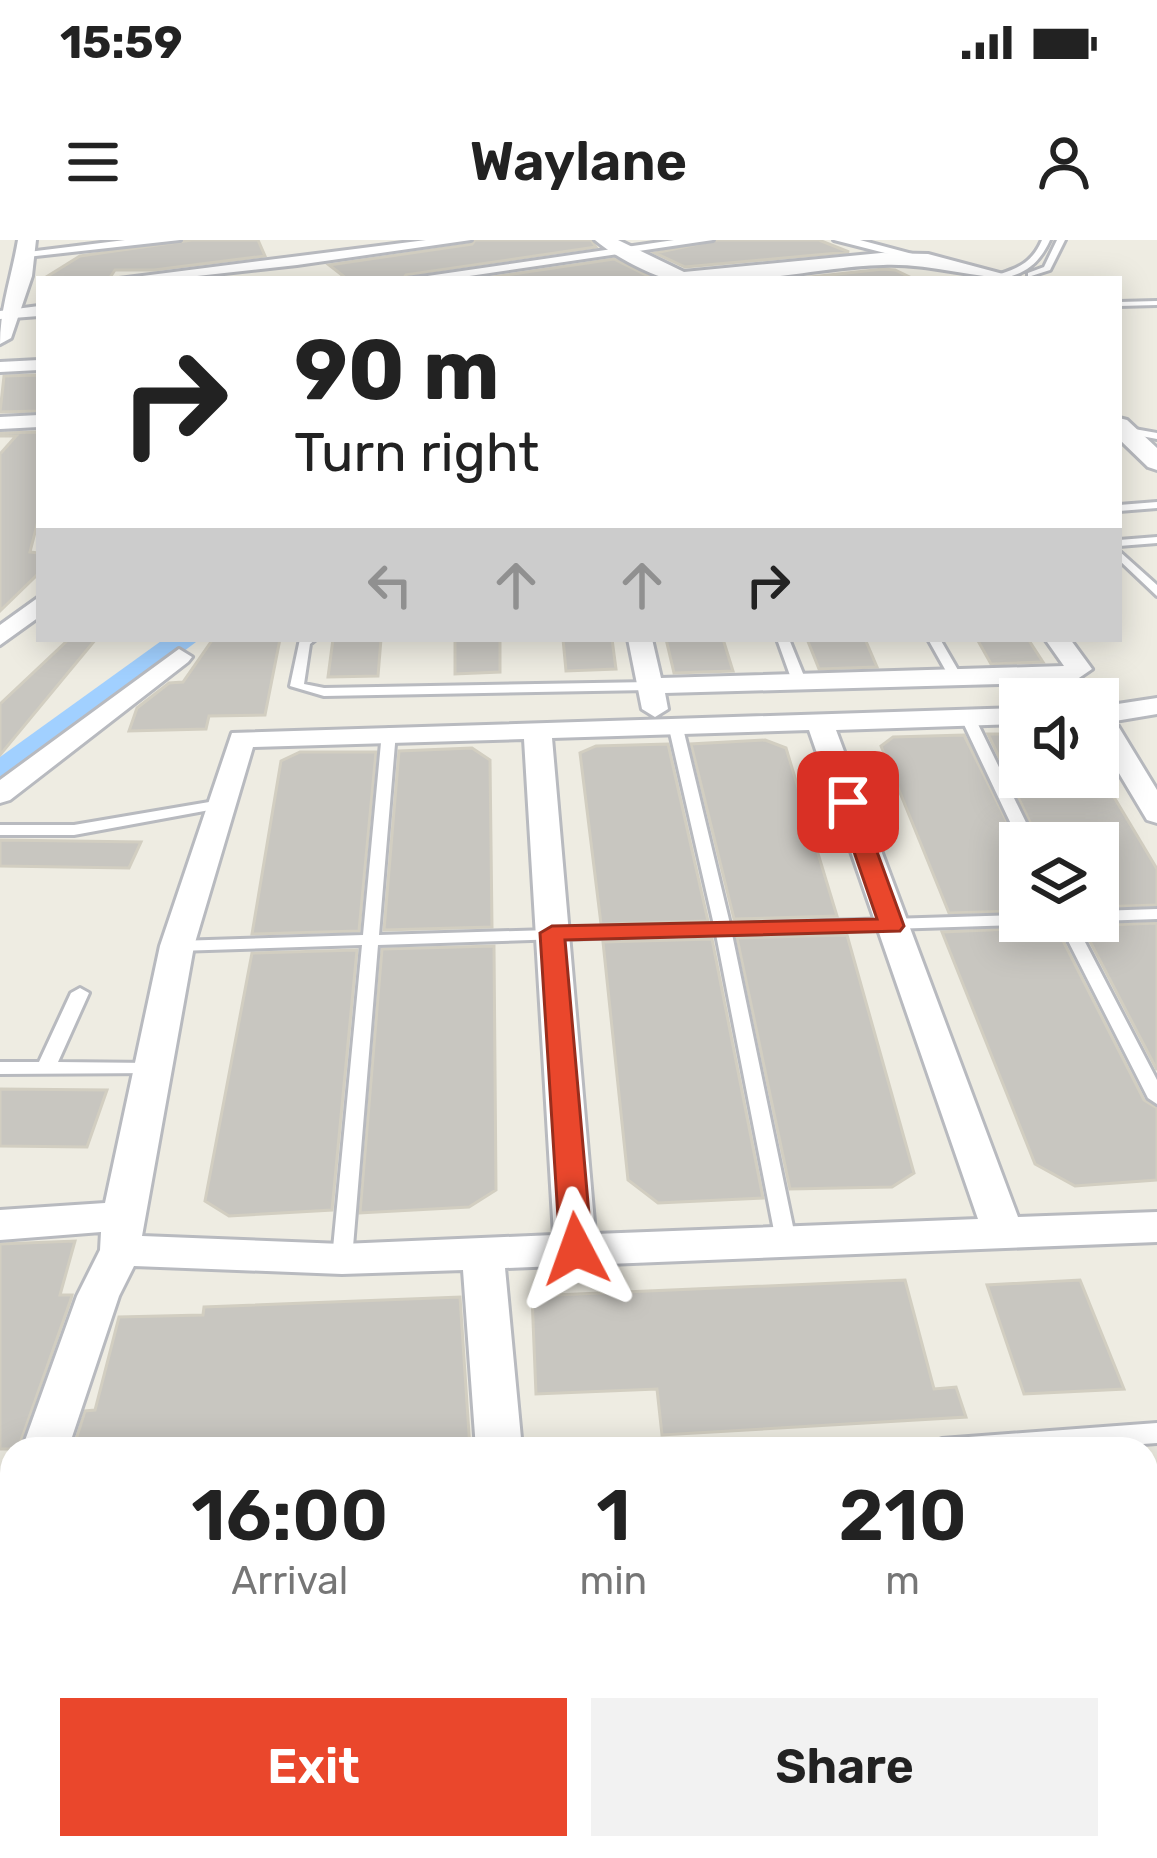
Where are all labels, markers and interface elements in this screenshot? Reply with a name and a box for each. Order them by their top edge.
text: 15:59 [60,16,183,69]
icon: menu [60,129,126,195]
icon: person [1031,129,1097,195]
text: Waylane [470,130,687,194]
text: 90 m [294,320,500,420]
icon: right [96,324,252,480]
text: Turn right [294,421,539,485]
icon: left [357,552,423,618]
icon: ahead [483,552,549,618]
icon: ahead [609,552,675,618]
icon: right [735,552,801,618]
map controls [999,678,1119,942]
button: sound [999,678,1119,798]
pin [797,751,899,853]
icon: arrive [815,769,881,835]
button: layers [999,822,1119,942]
position arrow [513,1186,639,1312]
text: 16:00 [191,1473,388,1558]
text: 1 [596,1473,631,1558]
text: 210 [839,1473,967,1558]
text: Arrival [231,1558,348,1604]
text: min [580,1558,647,1604]
text: m [885,1558,920,1604]
button: Exit [60,1698,567,1836]
button: Share [591,1698,1098,1836]

